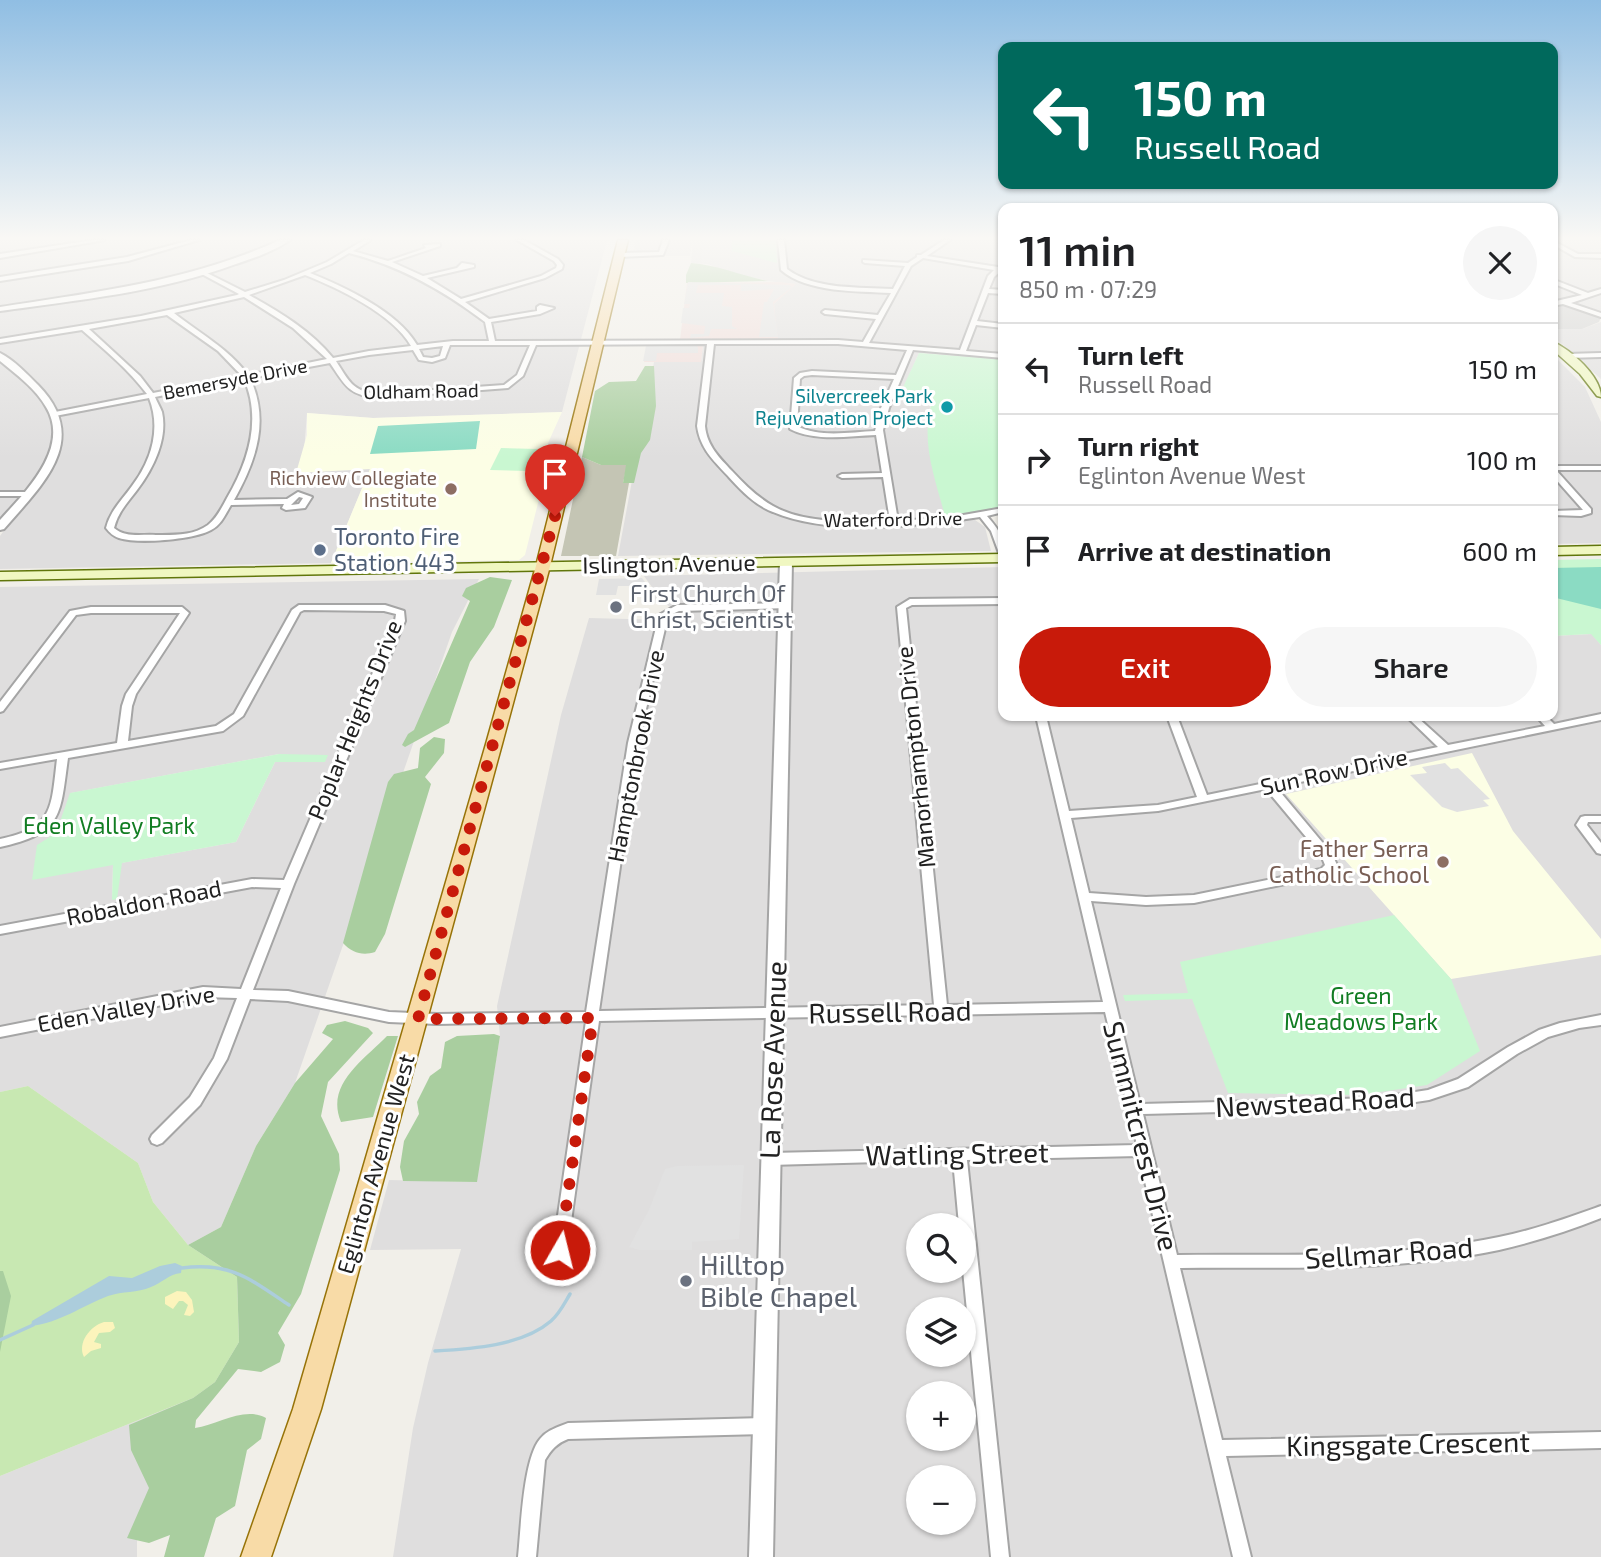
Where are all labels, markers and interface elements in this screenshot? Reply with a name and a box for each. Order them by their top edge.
text: 150 m [1134,67,1267,126]
icon: left [1019,70,1110,161]
text: Russell Road [1134,127,1321,165]
text: 11 min [1019,224,1136,274]
button: close [1463,226,1537,300]
text: 850 m · 07:29 [1019,275,1157,303]
text: Turn left [1078,339,1184,370]
icon: left [1019,350,1057,388]
street label: Bemersyde Drive [161,353,309,404]
text: 150 m [1468,353,1537,384]
text: Russell Road [1078,370,1212,398]
street label: Oldham Road [363,378,479,403]
place label: Silvercreek Park Rejuvenation Project [755,384,933,429]
marker: Silvercreek Park Rejuvenation Project [939,399,955,415]
text: Turn right [1078,430,1199,461]
icon: right [1019,441,1057,479]
pin [525,444,585,516]
text: 100 m [1467,444,1537,475]
icon: arrive [536,455,574,493]
text: Eglinton Avenue West [1078,461,1305,489]
place label: Richview Collegiate Institute [269,466,437,511]
marker: Richview Collegiate Institute [443,481,459,497]
street label: Waterford Drive [823,506,963,531]
place label: Toronto Fire Station 443 [334,522,460,576]
icon: arrive [1019,532,1057,570]
text: Arrive at destination [1078,535,1331,566]
text: 600 m [1462,535,1537,566]
marker: Toronto Fire Station 443 [312,542,328,558]
street label: Islington Avenue [582,547,756,579]
place label: First Church Of Christ, Scientist [630,579,793,633]
marker: First Church Of Christ, Scientist [608,599,624,615]
street label: Poplar Heights Drive [301,616,407,824]
button: Exit [1019,627,1271,707]
button: Share [1285,627,1537,707]
street label: Manorhampton Drive [889,645,941,869]
street label: Hamptonbrook Drive [601,647,669,865]
street label: Sun Row Drive [1258,742,1410,800]
park label: Eden Valley Park [23,811,195,839]
place label: Father Serra Catholic School [1269,834,1429,888]
marker: Father Serra Catholic School [1435,854,1451,870]
street label: Robaldon Road [64,873,224,931]
street label: La Rose Avenue [752,961,792,1159]
street label: Eden Valley Drive [35,979,217,1037]
park label: Green Meadows Park [1284,981,1438,1035]
street label: Russell Road [808,993,972,1029]
street label: Summitcrest Drive [1097,1017,1187,1254]
street label: Eglinton Avenue West [330,1050,420,1277]
street label: Newstead Road [1214,1079,1416,1123]
street label: Watling Street [865,1134,1049,1172]
position arrow [523,1213,597,1287]
map controls [906,1213,976,1535]
button: search [906,1213,976,1283]
street label: Sellmar Road [1304,1229,1474,1275]
place label: Hilltop Bible Chapel [700,1247,858,1313]
marker: Hilltop Bible Chapel [678,1273,694,1289]
button: layers [906,1297,976,1367]
button: + [906,1381,976,1451]
street label: Kingsgate Crescent [1286,1424,1530,1462]
button: − [906,1465,976,1535]

